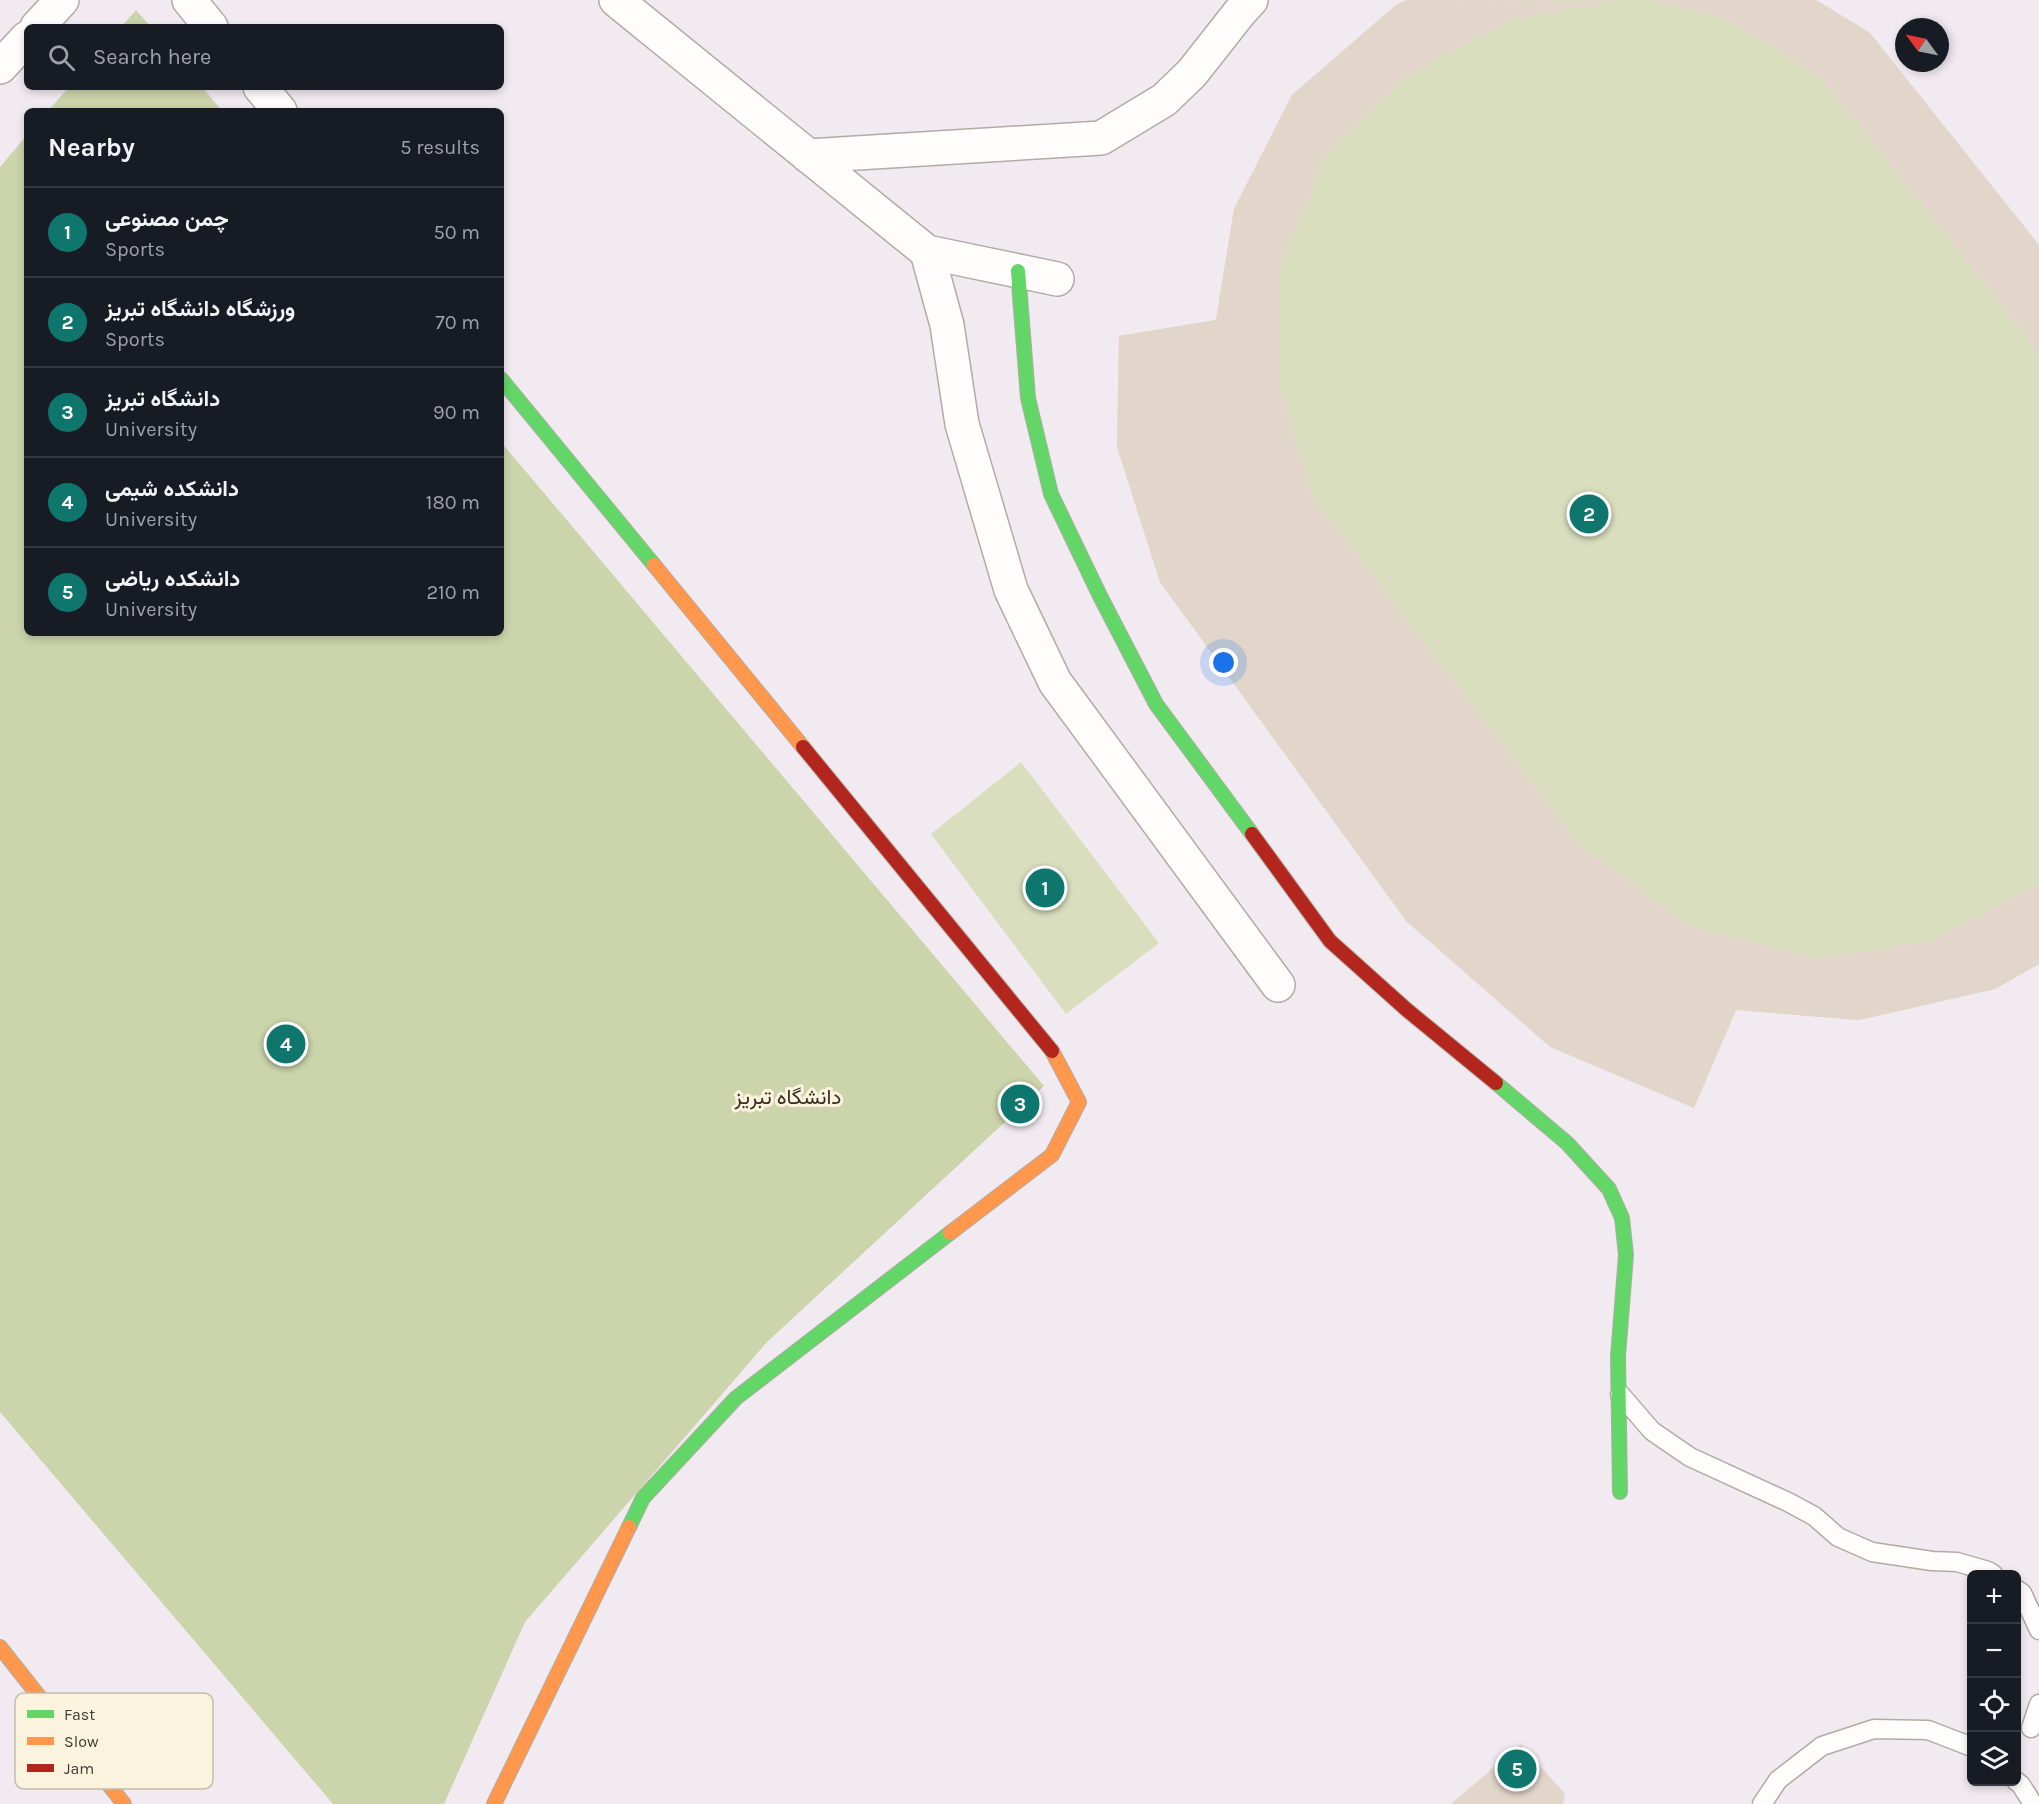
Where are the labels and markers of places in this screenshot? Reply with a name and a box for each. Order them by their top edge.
pin: 2 [1570,492,1608,536]
pin: 1 [1026,866,1064,910]
pin: 4 [266,1022,306,1066]
pin: 3 [1000,1082,1040,1126]
pin: 5 [1498,1746,1537,1792]

